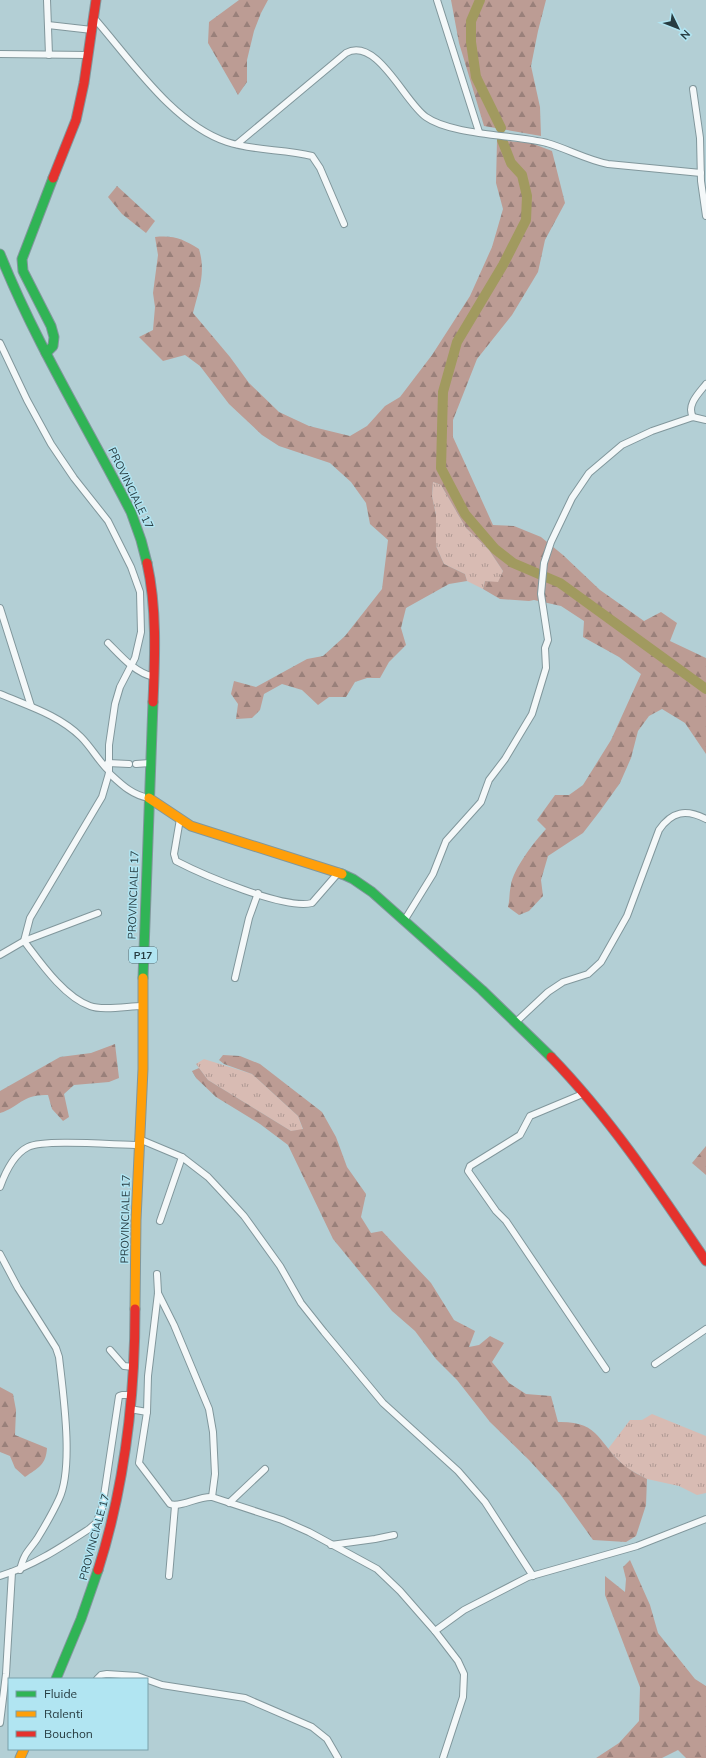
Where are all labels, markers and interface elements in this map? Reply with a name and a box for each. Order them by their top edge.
north arrow [658,8,698,48]
text: N [677,27,693,43]
street label: PROVINCIALE 17 [105,445,157,531]
street label: PROVINCIALE 17 [124,850,142,940]
road number: P17 [129,947,157,963]
street label: PROVINCIALE 17 [117,1175,133,1263]
street label: PROVINCIALE 17 [76,1492,112,1582]
legend [8,1678,148,1750]
text: Fluide [44,1686,77,1701]
text: Ralenti [44,1706,83,1721]
text: Bouchon [44,1726,93,1741]

